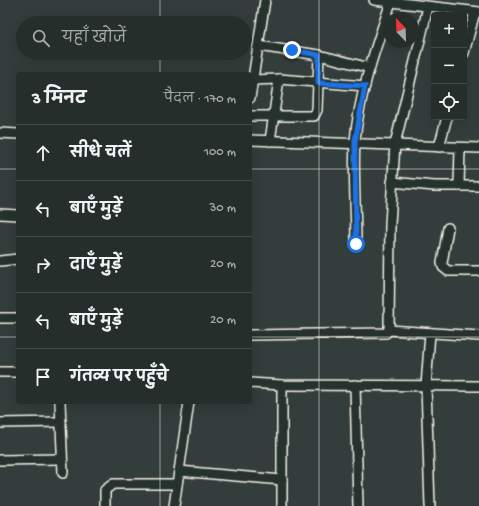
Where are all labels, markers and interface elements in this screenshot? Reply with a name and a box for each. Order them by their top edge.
north arrow [383,12,419,48]
map controls [431,12,467,120]
button: + [431,12,467,48]
search box [16,16,252,60]
icon: search [30,27,52,49]
text: यहाँ खोजें [62,30,126,48]
route end [283,41,301,59]
button: − [431,48,467,84]
button: locate [431,84,467,120]
text: 3 मिनट [32,90,86,110]
text: पैदल · 170 m [164,92,236,107]
icon: ahead [32,142,54,164]
text: सीधे चलें [70,145,131,163]
text: 100 m [204,145,236,160]
icon: left [32,198,54,220]
text: बाएँ मुड़ें [70,201,122,219]
text: 30 m [210,201,236,216]
route start [347,235,365,253]
icon: right [32,254,54,276]
text: दाएँ मुड़ें [70,257,122,275]
text: 20 m [210,257,236,272]
icon: left [32,310,54,332]
text: बाएँ मुड़ें [70,313,122,331]
text: 20 m [210,313,236,328]
icon: arrive [32,366,54,388]
text: गंतव्य पर पहुँचे [70,369,168,387]

